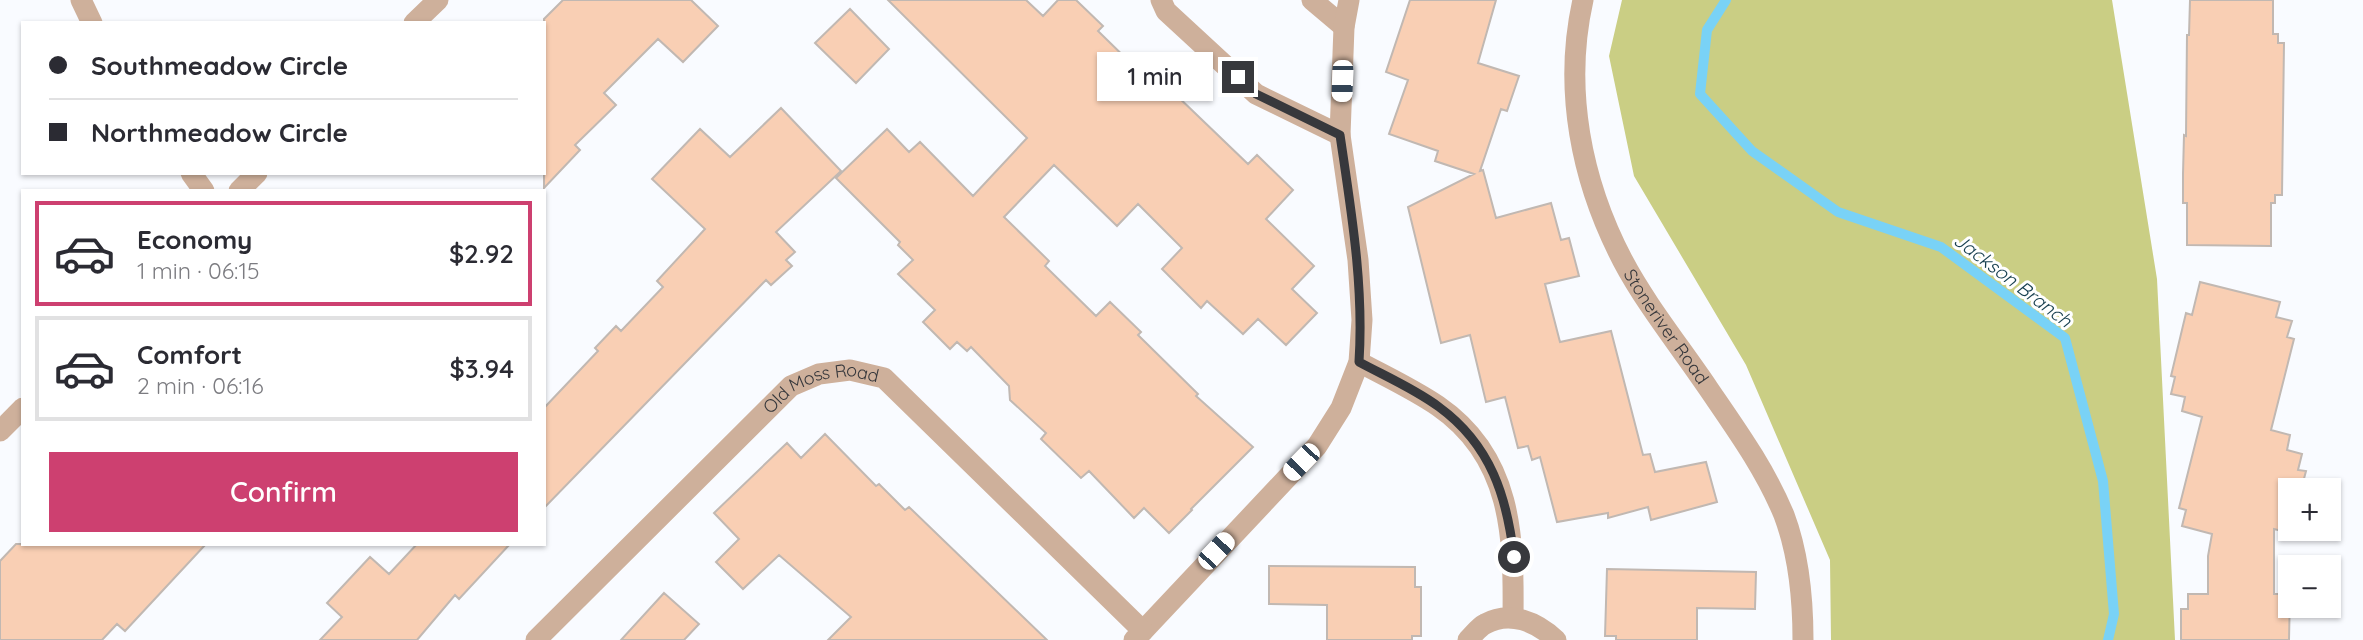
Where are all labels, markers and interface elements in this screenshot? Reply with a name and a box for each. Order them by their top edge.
text: Southmeadow Circle [91,49,348,82]
callout: 1 min [1098,52,1214,102]
car [1331,60,1354,102]
route end [1222,61,1254,93]
text: 1 min [1127,62,1183,91]
text: Northmeadow Circle [91,116,348,149]
icon: car [53,222,116,285]
text: Economy [137,223,252,256]
water label: Jackson Branch [1949,228,2078,333]
text: $2.92 [449,237,514,270]
text: 1 min · 06:15 [137,256,259,285]
street label: Stoneriver Road [1619,265,1714,389]
icon: car [53,337,116,400]
text: Comfort [137,338,242,371]
text: $3.94 [450,352,514,385]
street label: Old Moss Road [758,358,881,418]
text: 2 min · 06:16 [137,371,264,400]
car [1279,440,1324,484]
button: Confirm [49,452,518,532]
map controls [2278,478,2341,618]
button: + [2278,478,2341,541]
car [1194,528,1239,574]
route start [1498,541,1530,573]
button: − [2278,555,2341,618]

